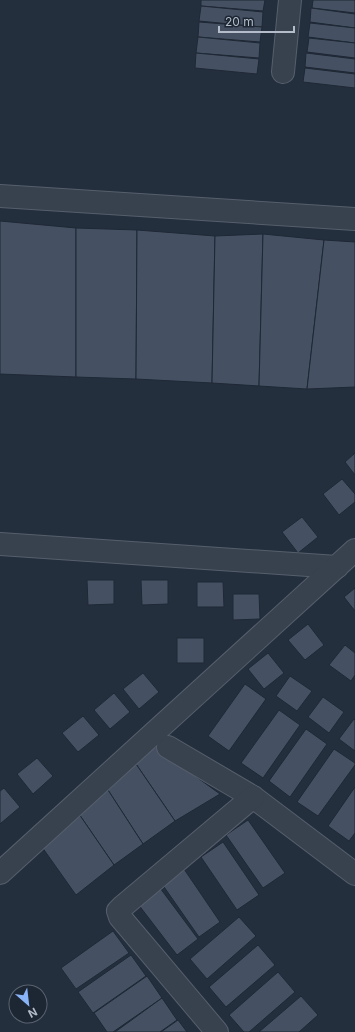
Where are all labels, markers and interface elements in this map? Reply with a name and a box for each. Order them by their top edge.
scale bar [219,8,294,34]
text: 20 m [225,14,254,29]
north arrow [8,984,48,1024]
text: N [26,1005,40,1021]

